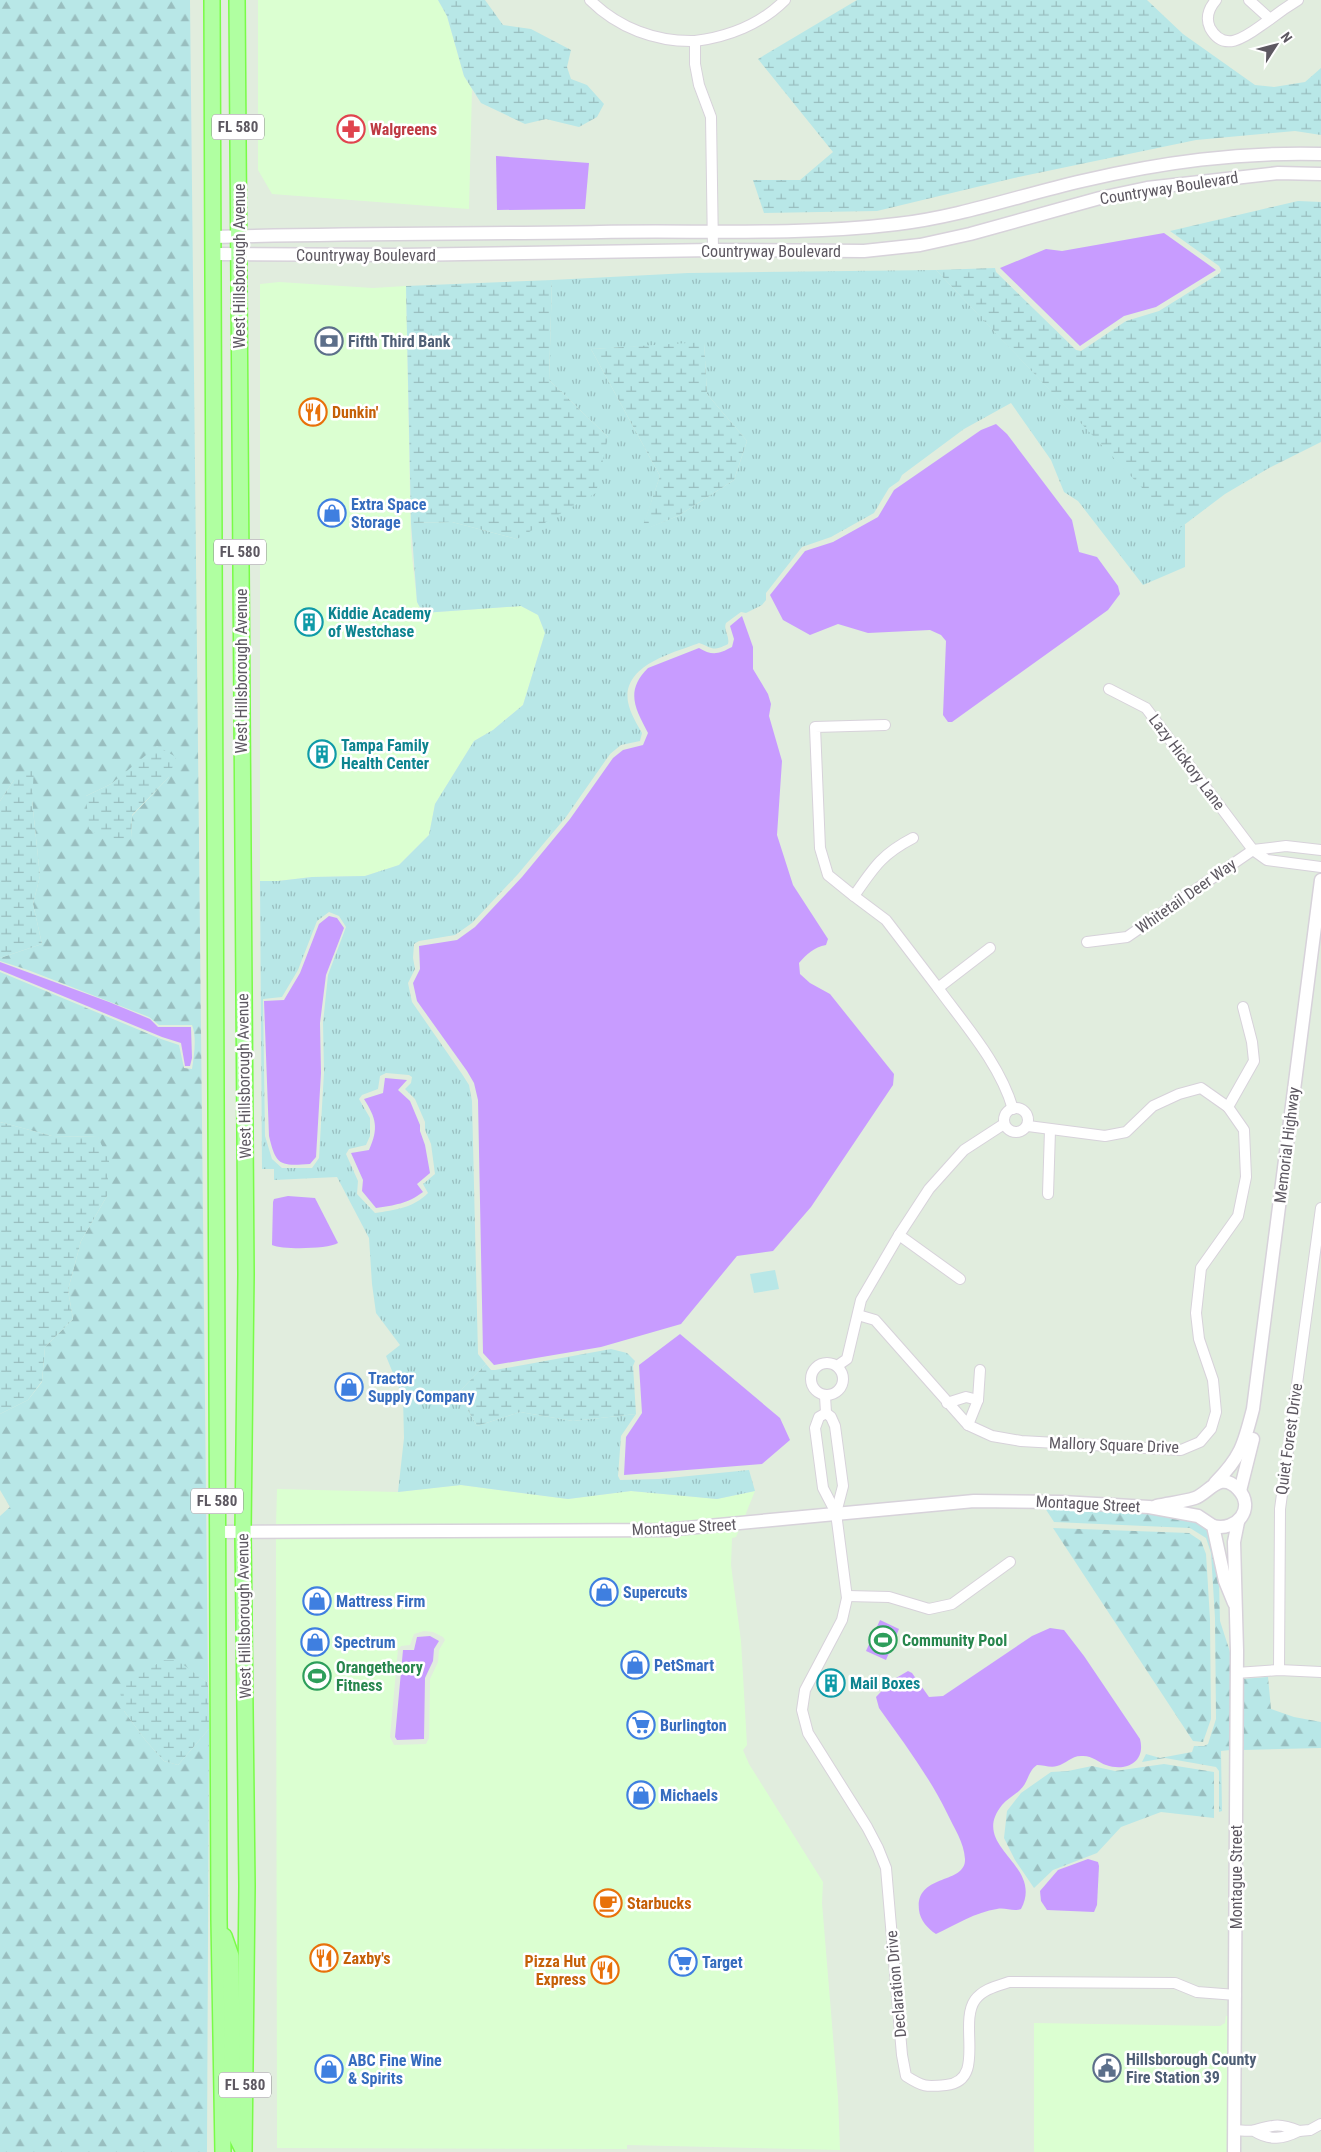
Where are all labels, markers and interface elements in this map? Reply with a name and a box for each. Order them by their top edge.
north arrow [1251,20,1301,70]
text: N [1278,29,1296,46]
road number: FL 580 [212,114,264,140]
pharmacy icon: Walgreens [336,114,366,144]
place label: Walgreens [370,120,437,139]
street label: Countryway Boulevard [1098,168,1240,208]
street label: West Hillsborough Avenue [230,183,249,349]
street label: Countryway Boulevard [701,242,841,261]
street label: Countryway Boulevard [296,246,436,265]
bank icon: Fifth Third Bank [314,326,344,356]
place label: Fifth Third Bank [348,332,451,351]
restaurant icon: Dunkin' [298,397,328,427]
place label: Dunkin' [332,403,379,422]
place label: Extra Space Storage [351,495,427,532]
shop icon: Extra Space Storage [317,498,347,528]
road number: FL 580 [214,540,266,564]
street label: West Hillsborough Avenue [232,588,251,754]
place label: Kiddie Academy of Westchase [328,604,431,641]
building icon: Kiddie Academy of Westchase [294,607,324,637]
street label: Lazy Hickory Lane [1145,710,1229,814]
place label: Tampa Family Health Center [341,736,429,773]
building icon: Tampa Family Health Center [307,739,337,769]
street label: Whitetail Deer Way [1132,854,1240,938]
street label: West Hillsborough Avenue [233,993,255,1159]
street label: Memorial Highway [1270,1085,1304,1204]
place label: Tractor Supply Company [368,1369,475,1406]
shop icon: Tractor Supply Company [334,1372,364,1402]
street label: Quiet Forest Drive [1272,1382,1306,1496]
street label: Mallory Square Drive [1049,1433,1179,1457]
road number: FL 580 [191,1488,243,1514]
street label: Montague Street [1035,1492,1141,1516]
street label: Montague Street [631,1515,737,1539]
street label: West Hillsborough Avenue [233,1533,255,1699]
shop icon: Supercuts [589,1577,619,1607]
place label: Supercuts [623,1583,688,1602]
shop icon: Mattress Firm [302,1586,332,1616]
place label: Mattress Firm [336,1592,425,1611]
sports icon: Community Pool [868,1625,898,1655]
shop icon: Spectrum [300,1627,330,1657]
place label: Community Pool [902,1631,1007,1650]
place label: Spectrum [334,1633,396,1652]
shop icon: PetSmart [620,1650,650,1680]
place label: PetSmart [654,1656,714,1675]
place label: Orangetheory Fitness [336,1658,423,1695]
sports icon: Orangetheory Fitness [302,1661,332,1691]
building icon: Mail Boxes [816,1668,846,1698]
place label: Mail Boxes [850,1674,920,1693]
supermarket icon: Burlington [626,1710,656,1740]
place label: Burlington [660,1716,727,1735]
shop icon: Michaels [626,1780,656,1810]
place label: Michaels [660,1786,718,1805]
street label: Montague Street [1227,1824,1246,1929]
cafe icon: Starbucks [593,1888,623,1918]
place label: Starbucks [627,1894,691,1913]
street label: Declaration Drive [882,1930,910,2038]
restaurant icon: Zaxby's [309,1943,339,1973]
supermarket icon: Target [668,1947,698,1977]
place label: Zaxby's [343,1949,390,1968]
place label: Pizza Hut Express [525,1952,586,1989]
place label: Target [702,1953,743,1972]
restaurant icon: Pizza Hut Express [590,1955,620,1985]
place label: Hillsborough County Fire Station 39 [1126,2050,1256,2087]
place label: ABC Fine Wine & Spirits [348,2051,442,2088]
public building icon: Hillsborough County Fire Station 39 [1092,2053,1122,2083]
shop icon: ABC Fine Wine & Spirits [314,2054,344,2084]
road number: FL 580 [219,2072,271,2098]

